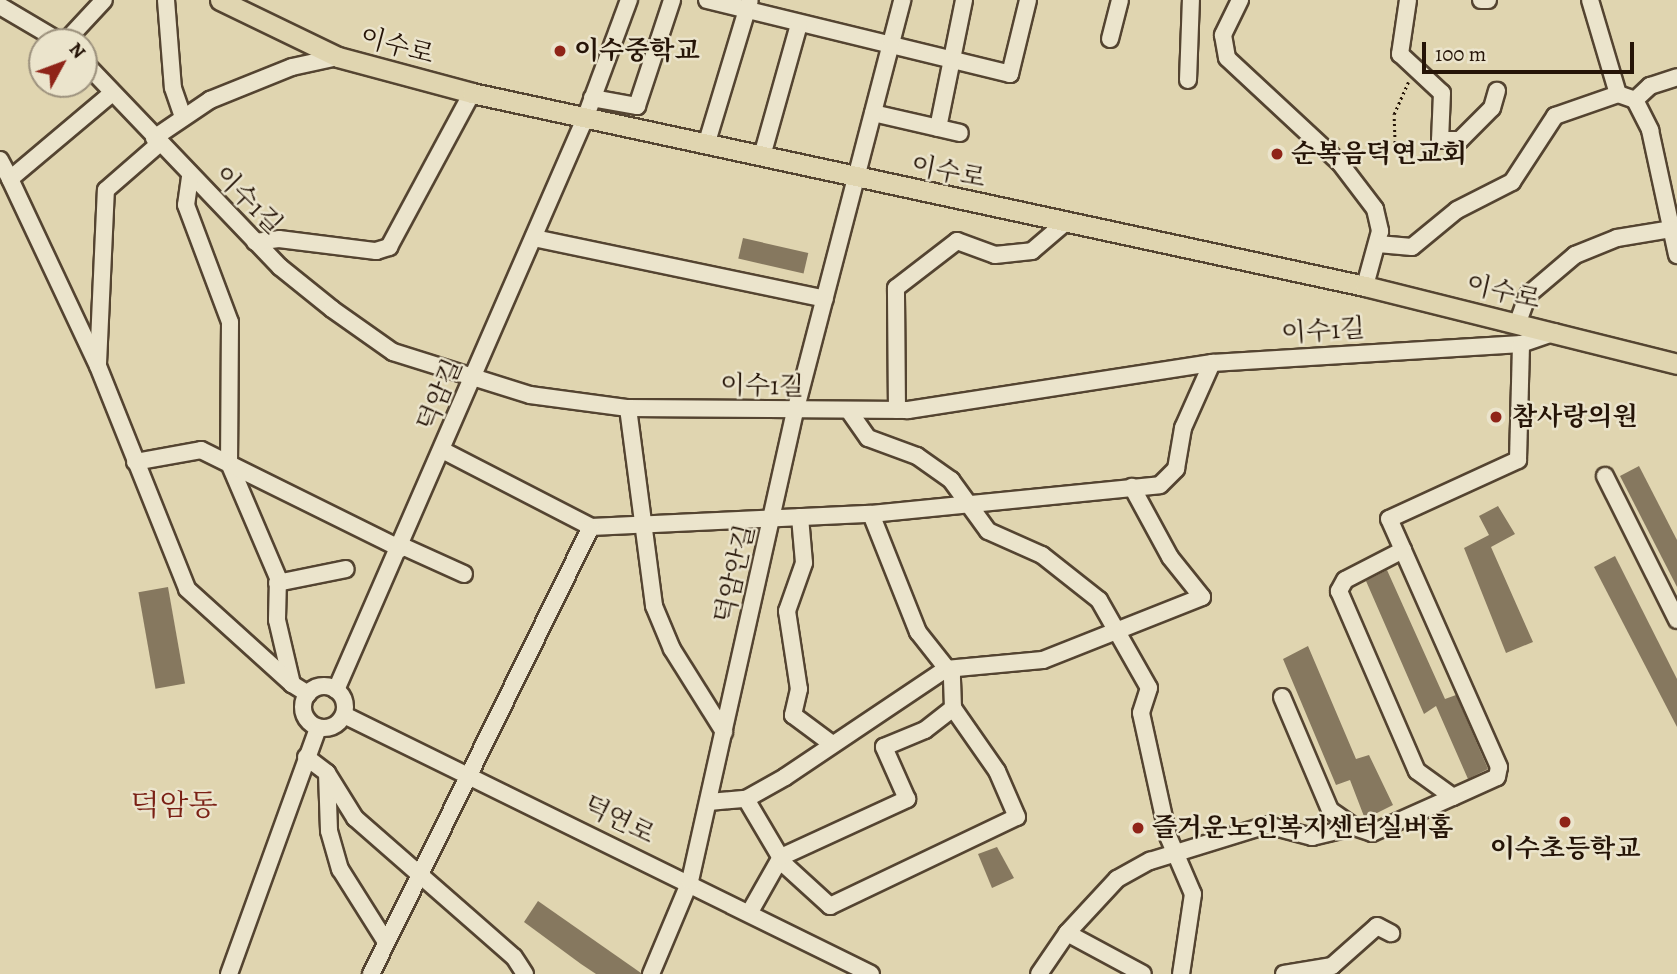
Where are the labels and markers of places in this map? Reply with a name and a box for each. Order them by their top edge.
place label: 이수중학교 [574,35,700,67]
marker: 이수중학교 [552,43,568,59]
place label: 순복음덕연교회 [1291,138,1467,170]
marker: 순복음덕연교회 [1269,146,1285,162]
place label: 참사랑의원 [1512,401,1638,433]
marker: 참사랑의원 [1486,407,1506,427]
place label: 즐거운노인복지센터실버홈 [1152,812,1453,844]
marker: 이수초등학교 [1557,814,1573,830]
marker: 즐거운노인복지센터실버홈 [1130,820,1146,836]
place label: 이수초등학교 [1490,833,1640,865]

